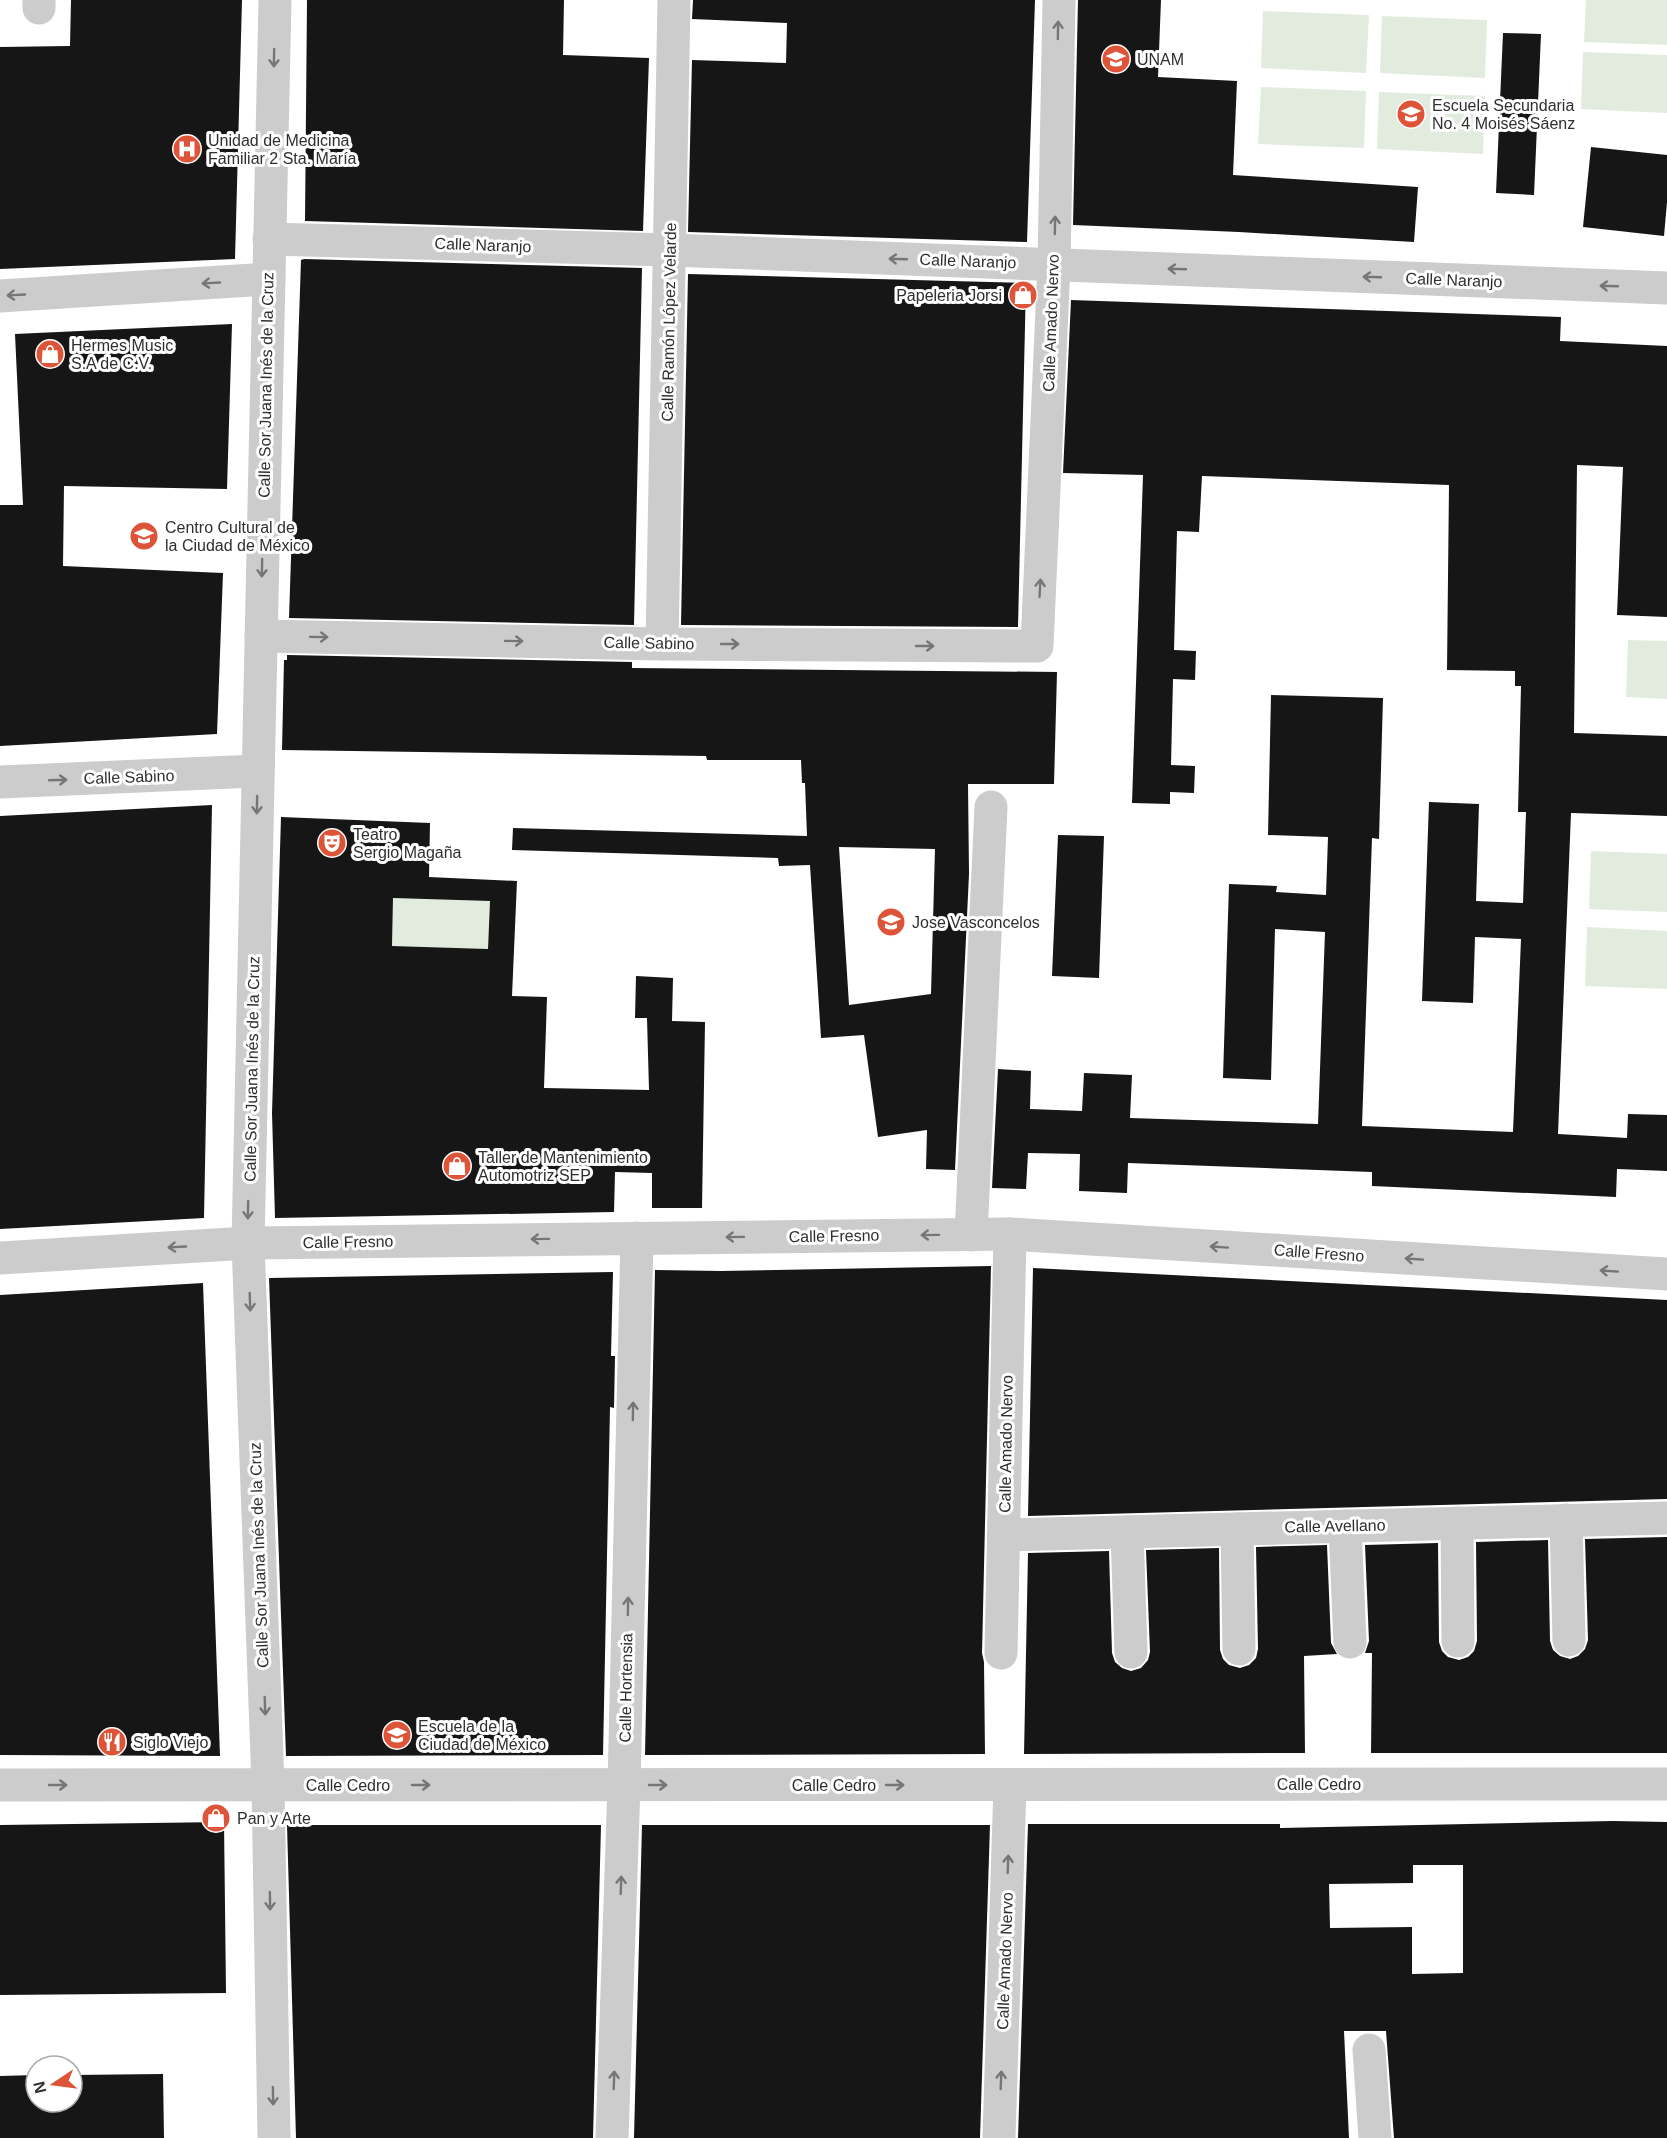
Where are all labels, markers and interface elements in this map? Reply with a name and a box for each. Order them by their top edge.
one-way arrow [1052,21,1064,41]
school or university icon: UNAM [1100,43,1132,75]
one-way arrow [268,48,280,68]
place label: UNAM [1137,51,1184,68]
place label: Escuela Secundaria No. 4 Moisés Sáenz [1432,97,1575,132]
school or university icon: Escuela Secundaria No. 4 Moisés Sáenz [1395,98,1427,130]
place label: Unidad de Medicina Familiar 2 Sta. María [208,132,357,167]
hospital icon: Unidad de Medicina Familiar 2 Sta. María [171,133,203,165]
one-way arrow [1049,216,1061,236]
street label: Calle Ramón López Velarde [659,222,679,422]
street label: Calle Naranjo [434,235,532,255]
street label: Calle Naranjo [919,251,1017,271]
one-way arrow [889,253,909,264]
street label: Calle Amado Nervo [1040,254,1062,392]
one-way arrow [1167,264,1187,275]
street label: Calle Naranjo [1405,270,1503,290]
one-way arrow [1362,271,1382,282]
street label: Calle Sor Juana Inés de la Cruz [256,272,276,498]
one-way arrow [201,277,221,288]
shop icon: Papeleria Jorsi [1007,279,1039,311]
one-way arrow [1599,280,1619,292]
place label: Papeleria Jorsi [896,287,1002,304]
one-way arrow [6,289,26,300]
place label: Hermes Music S.A de C.V. [71,337,173,372]
shop icon: Hermes Music S.A de C.V. [34,338,66,370]
place label: Centro Cultural de la Ciudad de México [165,519,310,554]
school or university icon: Centro Cultural de la Ciudad de México [128,520,160,552]
one-way arrow [256,558,268,578]
one-way arrow [1034,578,1045,598]
one-way arrow [309,631,329,643]
street label: Calle Sabino [603,634,695,652]
one-way arrow [504,635,524,647]
one-way arrow [720,638,740,650]
one-way arrow [915,640,935,651]
street label: Calle Sabino [83,767,175,787]
one-way arrow [48,774,68,785]
one-way arrow [252,795,263,815]
place label: Teatro Sergio Magaña [353,826,462,861]
theatre icon: Teatro Sergio Magaña [316,827,348,859]
school or university icon: Jose Vasconcelos [875,906,907,938]
place label: Jose Vasconcelos [912,914,1040,931]
street label: Calle Sor Juana Inés de la Cruz [242,956,262,1182]
place label: Taller de Mantenimiento Automotriz SEP [478,1149,648,1184]
shop icon: Taller de Mantenimiento Automotriz SEP [441,1150,473,1182]
one-way arrow [243,1200,254,1220]
street label: Calle Fresno [789,1227,880,1245]
one-way arrow [921,1229,941,1241]
one-way arrow [726,1231,746,1243]
street label: Calle Fresno [303,1233,394,1251]
one-way arrow [531,1233,551,1245]
one-way arrow [1210,1241,1230,1252]
street label: Calle Fresno [1273,1241,1365,1265]
one-way arrow [168,1242,188,1253]
one-way arrow [1404,1253,1424,1264]
one-way arrow [1599,1265,1619,1276]
one-way arrow [244,1291,256,1311]
street label: Calle Amado Nervo [996,1375,1016,1513]
one-way arrow [627,1401,639,1421]
street label: Calle Sor Juana Inés de la Cruz [247,1442,271,1668]
street label: Calle Avellano [1284,1517,1386,1535]
one-way arrow [623,1596,634,1616]
street label: Calle Hortensia [617,1633,635,1743]
one-way arrow [259,1696,271,1716]
place label: Escuela de la Ciudad de México [418,1718,546,1753]
school or university icon: Escuela de la Ciudad de México [381,1719,413,1751]
restaurant icon: Siglo Viejo [96,1726,128,1758]
place label: Siglo Viejo [133,1734,208,1751]
street label: Calle Cedro [1277,1776,1361,1793]
street label: Calle Cedro [306,1777,390,1794]
street label: Calle Cedro [792,1777,876,1794]
one-way arrow [48,1779,68,1791]
one-way arrow [411,1779,431,1791]
one-way arrow [648,1779,668,1791]
one-way arrow [885,1779,905,1791]
shop icon: Pan y Arte [200,1802,232,1834]
place label: Pan y Arte [237,1810,311,1827]
one-way arrow [1002,1854,1013,1874]
one-way arrow [615,1875,626,1895]
one-way arrow [264,1891,276,1911]
street label: Calle Amado Nervo [994,1892,1016,2030]
north arrow [24,2054,84,2114]
one-way arrow [608,2070,620,2090]
one-way arrow [995,2070,1007,2090]
text: N [30,2080,49,2095]
one-way arrow [267,2086,279,2106]

